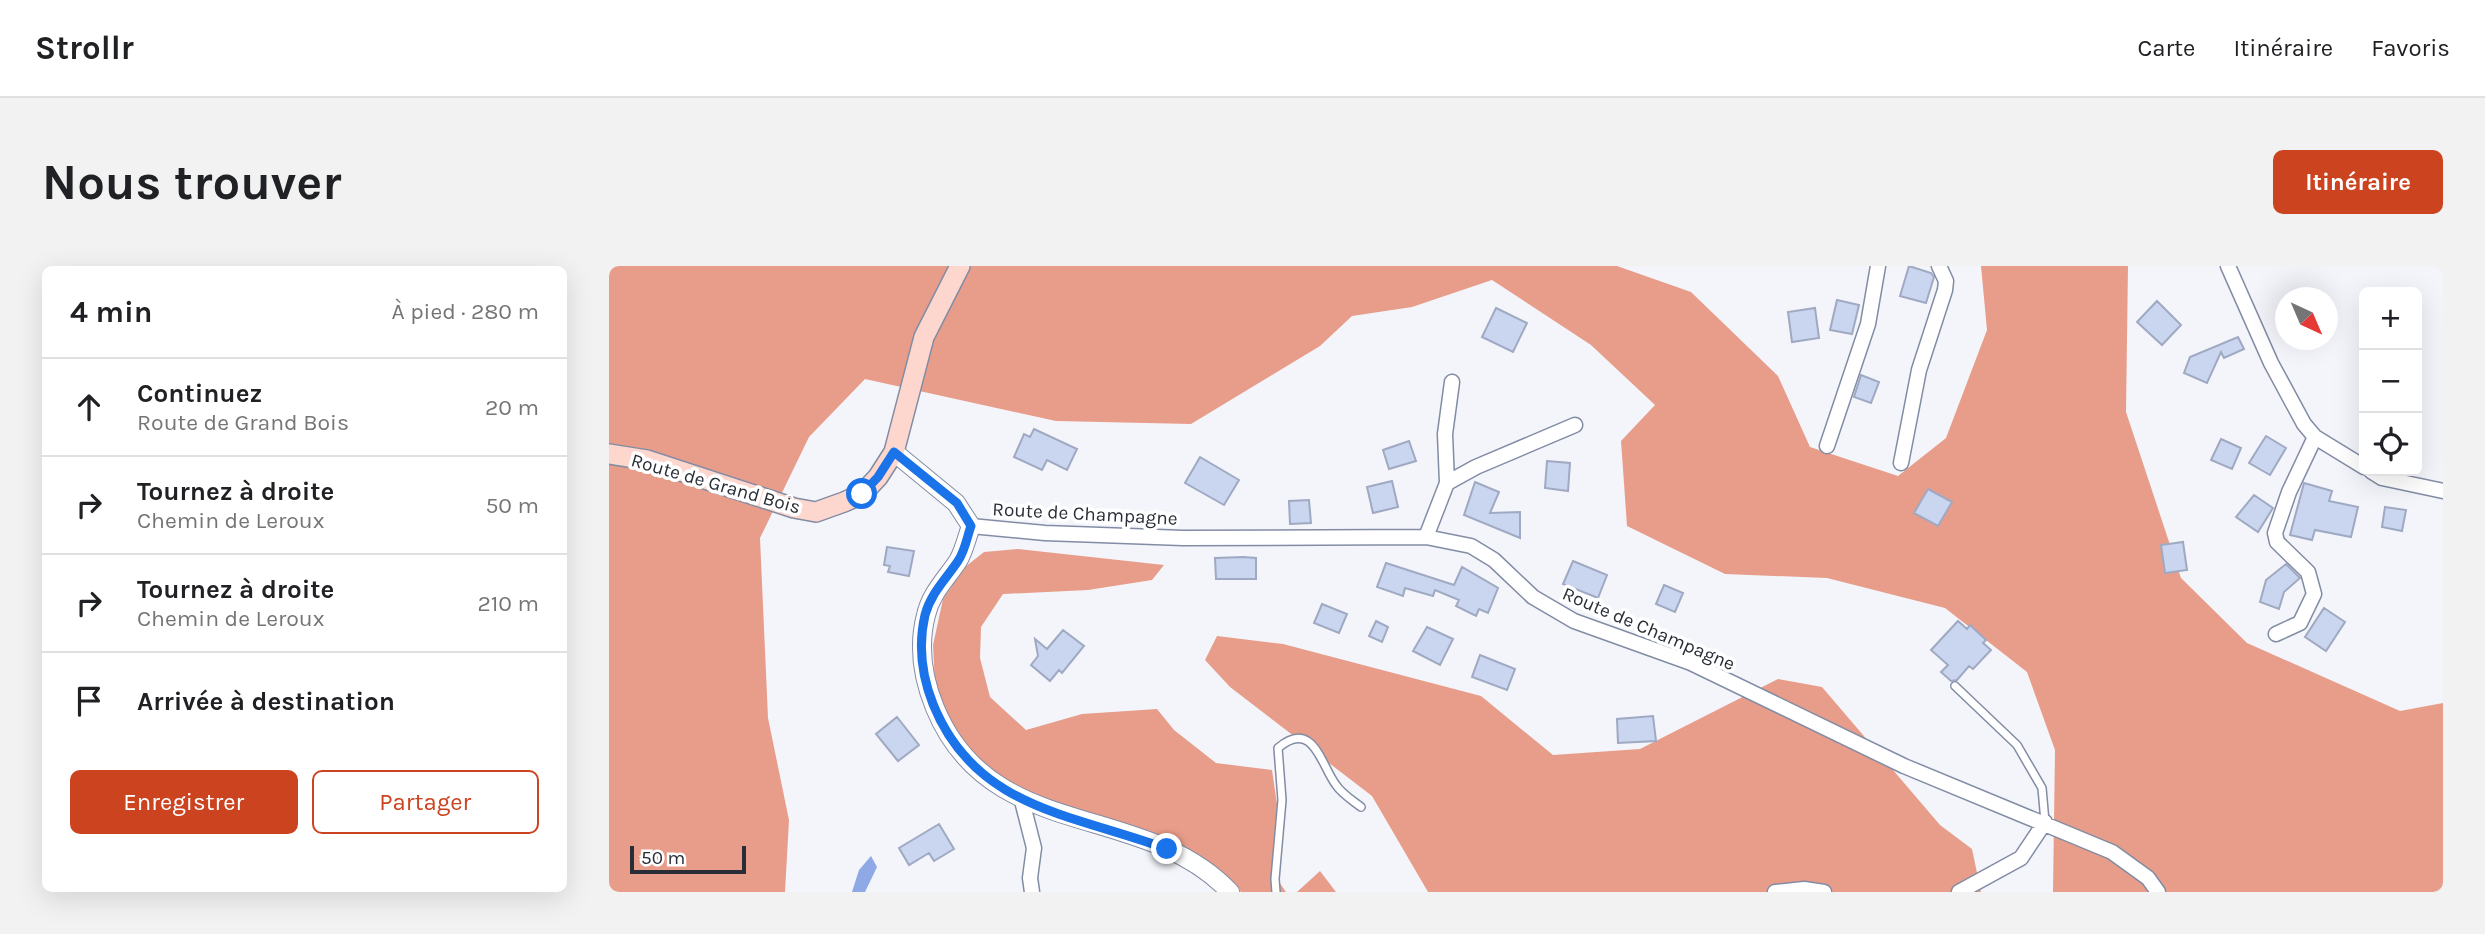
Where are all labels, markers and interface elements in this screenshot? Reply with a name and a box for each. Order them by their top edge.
text: Strollr [35,29,134,67]
text: Carte [2137,34,2195,62]
text: Itinéraire [2233,34,2333,62]
text: Favoris [2371,34,2450,62]
button: Itinéraire [2273,150,2443,214]
text: Nous trouver [42,154,342,211]
north arrow [2275,287,2338,350]
map controls [2359,287,2422,476]
button: + [2359,287,2422,350]
text: 4 min [70,294,152,330]
text: À pied · 280 m [391,298,539,325]
button: − [2359,350,2422,413]
text: Continuez [137,378,262,409]
icon: ahead [70,388,108,426]
text: 20 m [485,394,539,421]
text: Route de Grand Bois [137,409,349,436]
button: locate [2359,413,2422,476]
street label: Route de Grand Bois [629,449,803,519]
text: Tournez à droite [137,476,334,507]
route start [846,478,877,509]
icon: right [70,486,108,524]
text: 50 m [485,492,539,519]
street label: Route de Champagne [992,498,1178,530]
text: Chemin de Leroux [137,507,325,534]
text: Tournez à droite [137,574,334,605]
street label: Route de Champagne [1559,583,1738,675]
icon: right [70,584,108,622]
text: 210 m [477,590,539,617]
text: Chemin de Leroux [137,605,325,632]
icon: arrive [70,682,108,720]
text: Arrivée à destination [137,686,395,717]
button: Enregistrer [70,770,298,834]
button: Partager [312,770,539,834]
route end [1151,833,1182,864]
scale bar [630,843,745,875]
text: 50 m [641,847,685,869]

